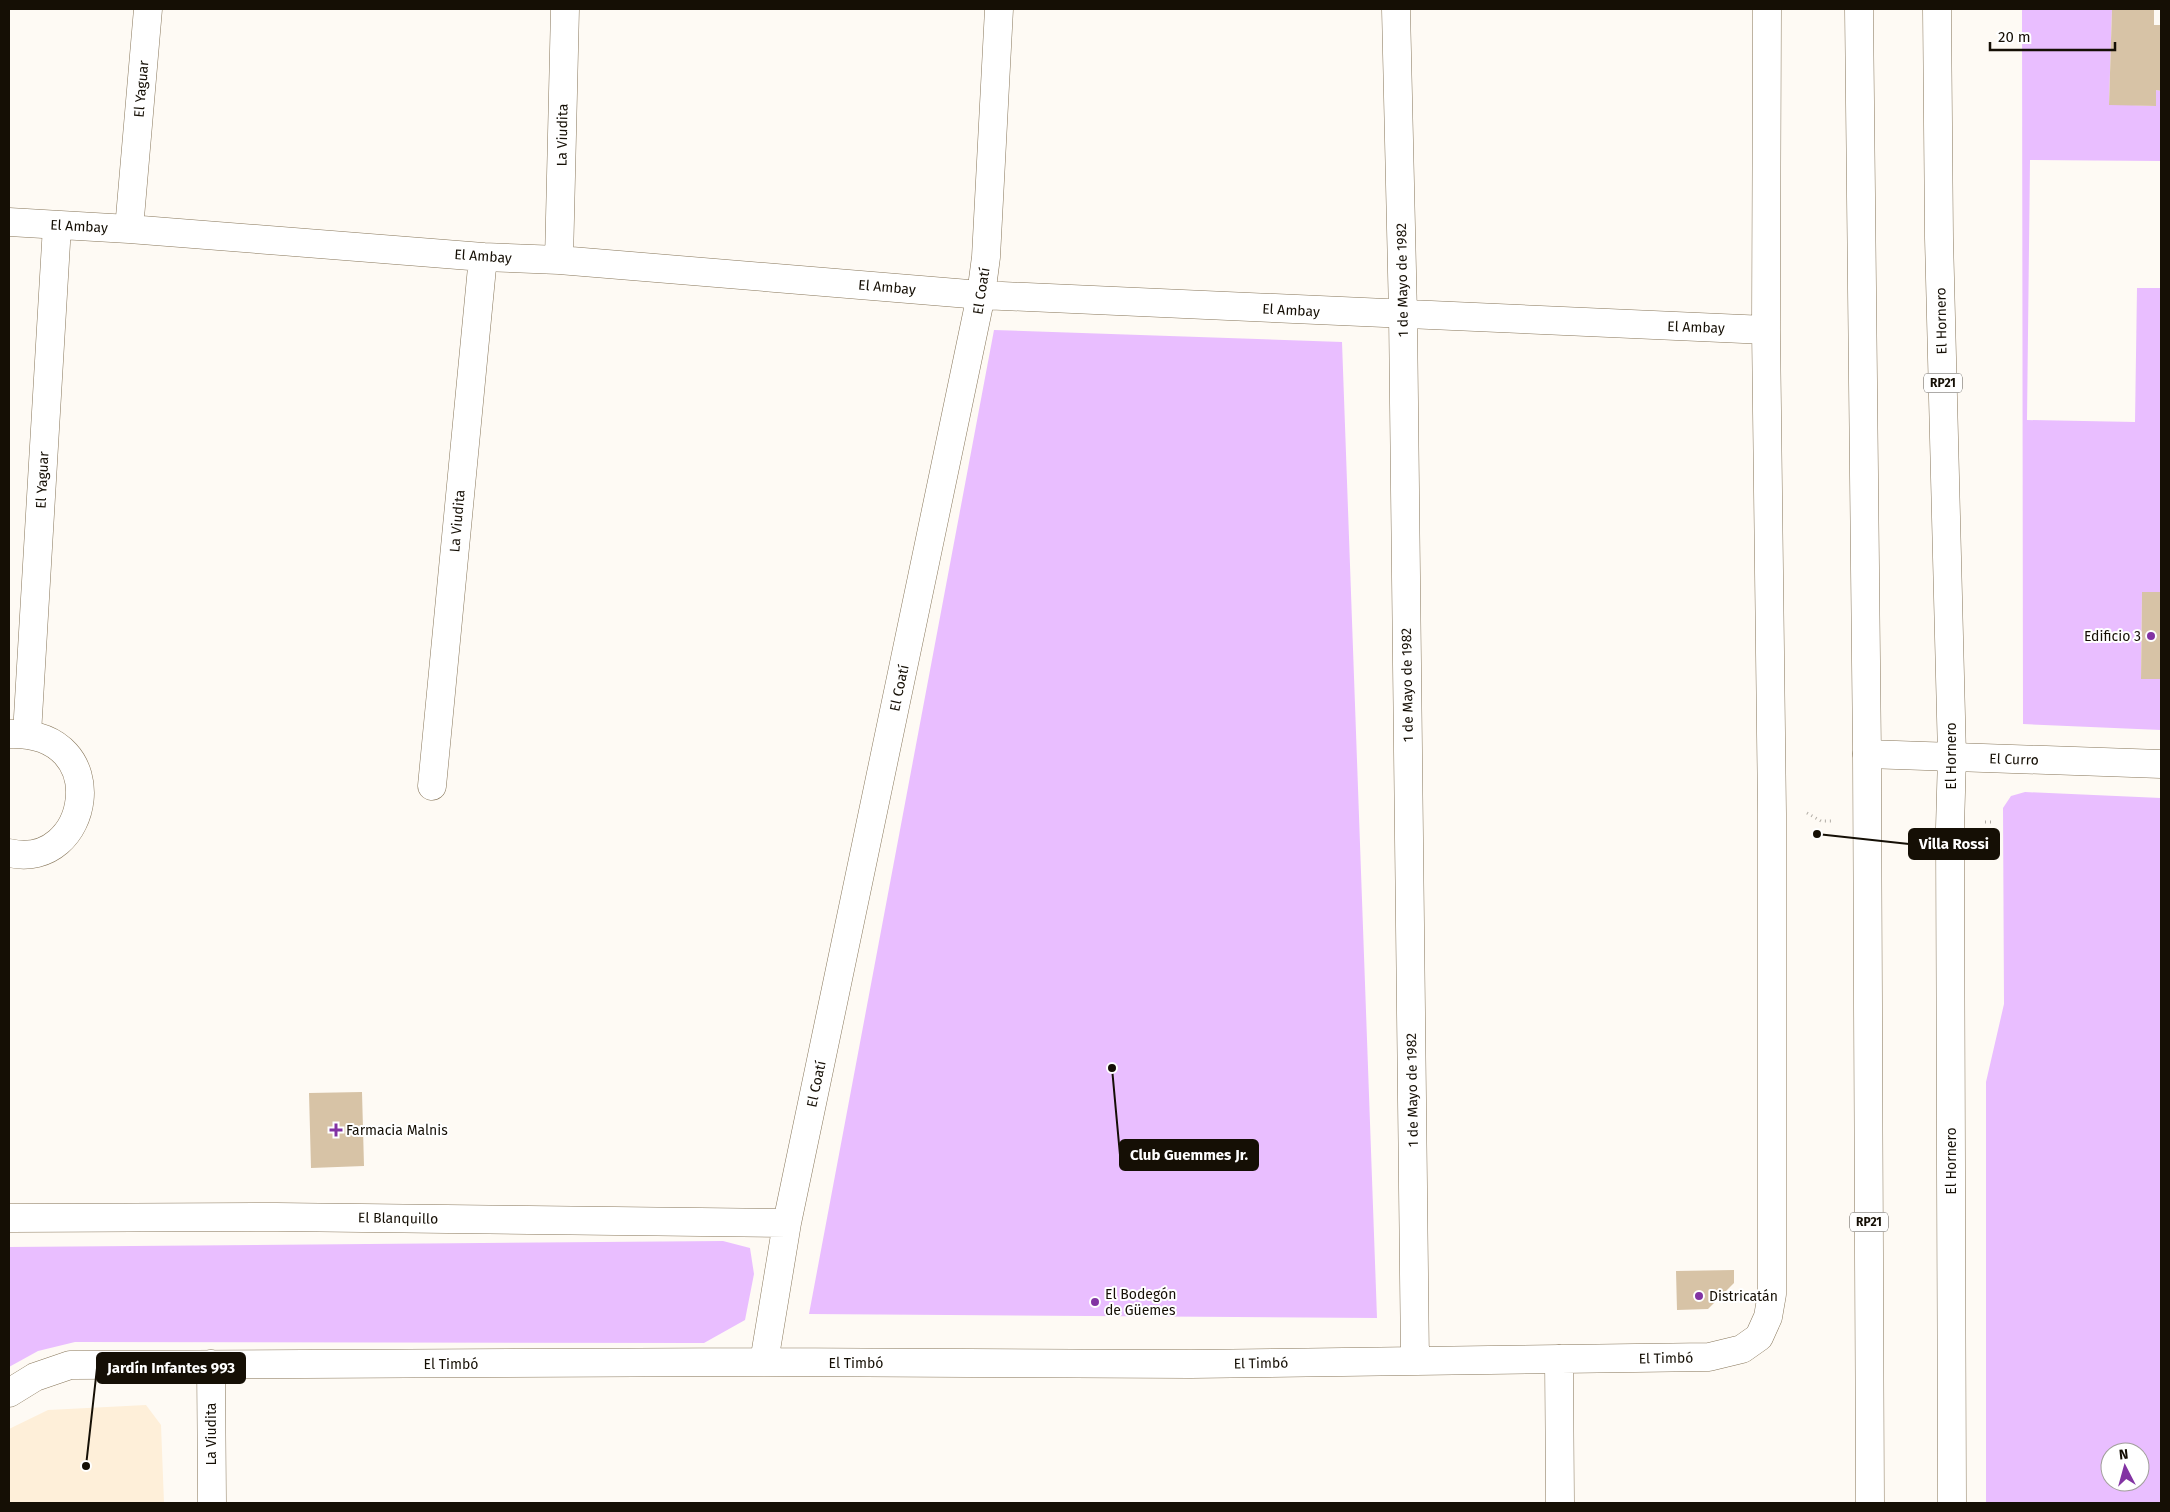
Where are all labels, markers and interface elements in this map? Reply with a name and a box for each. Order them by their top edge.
scale bar [1990,20,2115,52]
text: 20 m [1998,28,2031,46]
street label: El Yaguar [131,59,153,118]
street label: La Viudita [553,103,572,167]
street label: El Ambay [50,217,108,237]
street label: 1 de Mayo de 1982 [1393,223,1412,337]
street label: El Ambay [454,246,512,267]
street label: El Coatí [969,266,994,316]
street label: El Ambay [857,277,917,298]
street label: El Hornero [1932,287,1951,355]
street label: El Ambay [1262,301,1320,321]
street label: El Ambay [1667,318,1725,337]
road number: RP21 [1924,373,1962,392]
street label: El Yaguar [33,450,53,509]
street label: La Viudita [446,489,469,553]
street label: 1 de Mayo de 1982 [1398,628,1417,742]
place label: Edificio 3 [2084,628,2141,645]
marker: Edificio 3 [2145,630,2157,642]
street label: El Coatí [886,663,913,713]
street label: El Hornero [1943,722,1960,790]
street label: El Curro [1989,750,2039,769]
callout: Villa Rossi [1909,829,1999,859]
text: Villa Rossi [1918,835,1989,853]
street label: 1 de Mayo de 1982 [1403,1033,1422,1147]
street label: El Coatí [803,1059,830,1109]
place label: Farmacia Malnis [346,1122,448,1139]
marker: Farmacia Malnis [330,1124,342,1136]
street label: El Hornero [1943,1127,1960,1195]
callout: Club Guemmes Jr. [1120,1140,1258,1170]
text: Club Guemmes Jr. [1130,1146,1248,1164]
street label: El Blanquillo [358,1209,438,1228]
road number: RP21 [1850,1212,1888,1232]
place label: El Bodegón de Güemes [1105,1286,1176,1319]
place label: Districatán [1709,1288,1778,1305]
marker: Districatán [1693,1290,1705,1302]
marker: El Bodegón de Güemes [1089,1296,1101,1308]
street label: El Timbó [1638,1350,1694,1367]
callout: Jardín Infantes 993 [97,1353,245,1383]
street label: El Timbó [829,1355,883,1372]
street label: El Timbó [1233,1355,1289,1372]
street label: El Timbó [424,1356,478,1373]
text: Jardín Infantes 993 [106,1359,235,1377]
street label: La Viudita [203,1403,220,1465]
north arrow [2100,1442,2150,1492]
text: N [2118,1446,2129,1464]

